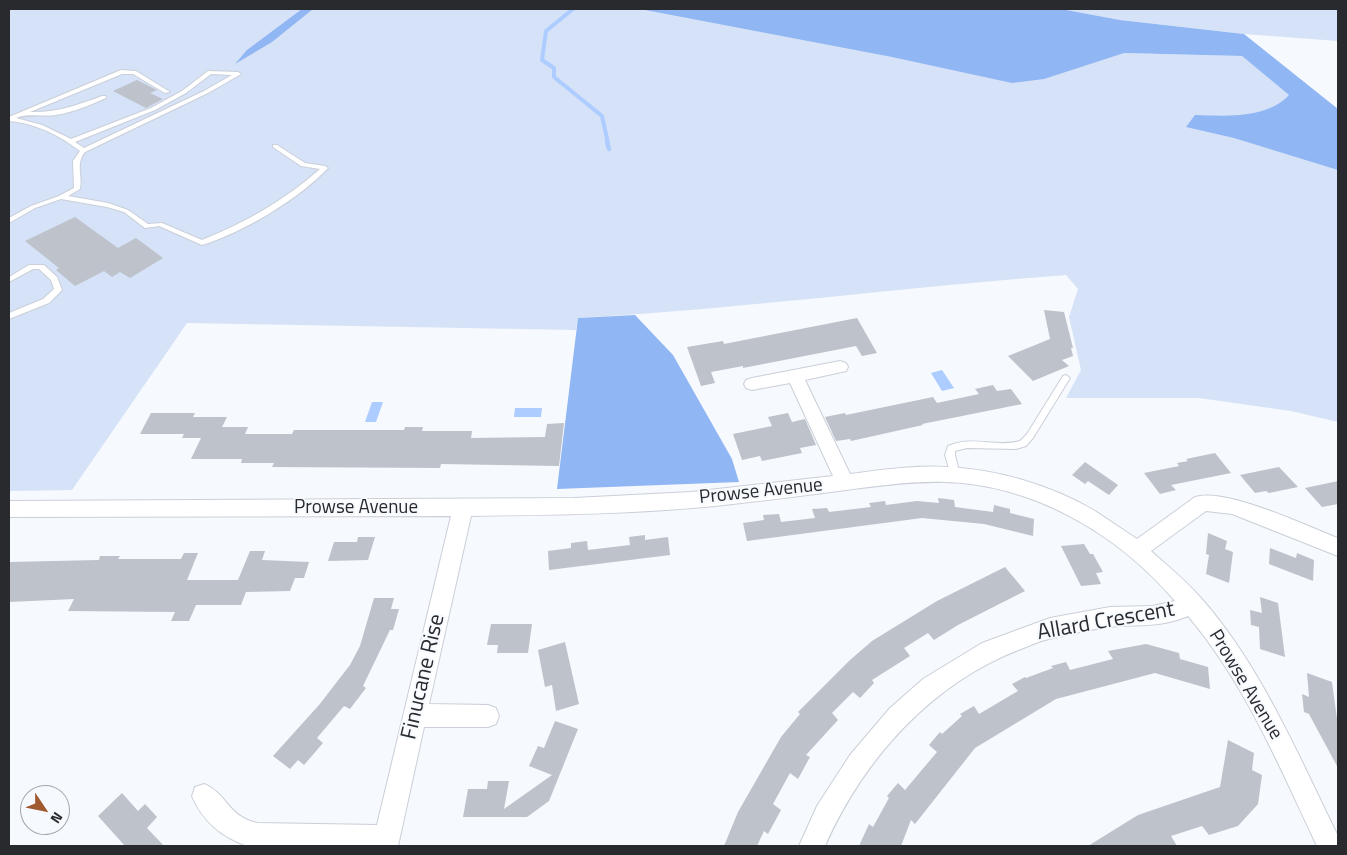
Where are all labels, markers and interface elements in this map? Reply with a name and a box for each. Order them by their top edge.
street label: Prowse Avenue [698,474,824,510]
street label: Prowse Avenue [294,497,418,519]
street label: Allard Crescent [1035,597,1177,647]
street label: Finucane Rise [397,612,451,742]
street label: Prowse Avenue [1203,626,1287,744]
north arrow [20,785,70,835]
text: N [46,808,68,828]

